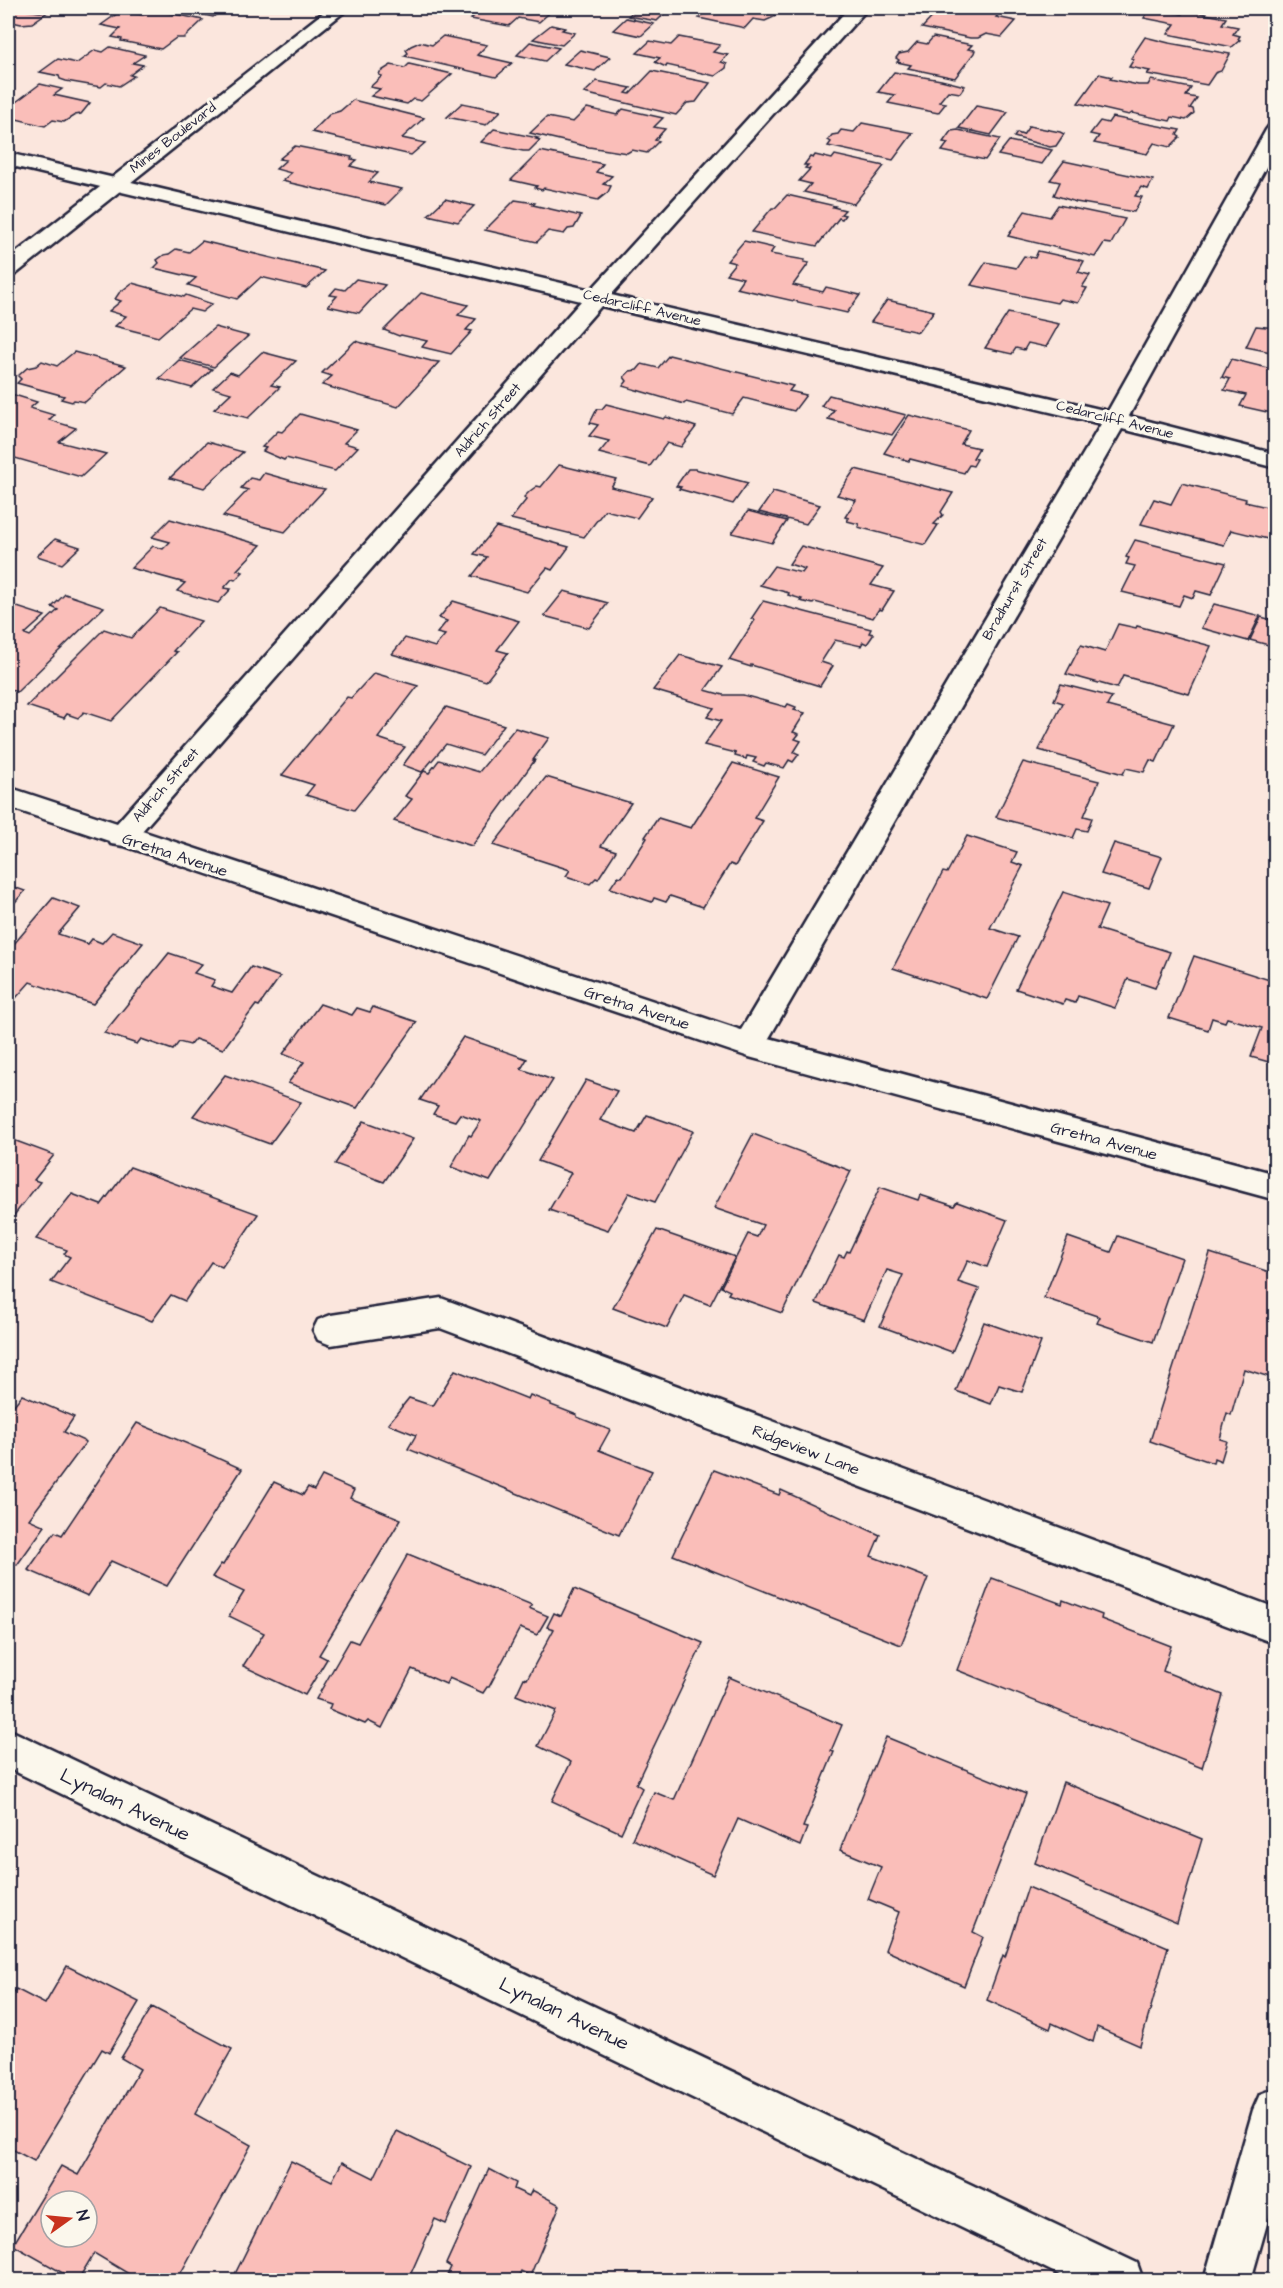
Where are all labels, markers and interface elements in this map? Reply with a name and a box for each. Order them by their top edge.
street label: Mines Boulevard [126,98,220,178]
street label: Cedarcliff Avenue [581,285,703,331]
street label: Aldrich Street [450,378,526,462]
street label: Cedarcliff Avenue [1054,396,1176,444]
street label: Bradhurst Street [978,534,1053,644]
street label: Aldrich Street [128,743,204,827]
street label: Gretna Avenue [120,828,231,882]
street label: Gretna Avenue [582,981,693,1035]
street label: Gretna Avenue [1048,1116,1160,1166]
street label: Ridgeview Lane [749,1419,863,1482]
street label: Lynalan Avenue [55,1761,195,1850]
street label: Lynalan Avenue [494,1970,634,2059]
north arrow [39,2189,99,2249]
text: N [71,2208,94,2223]

